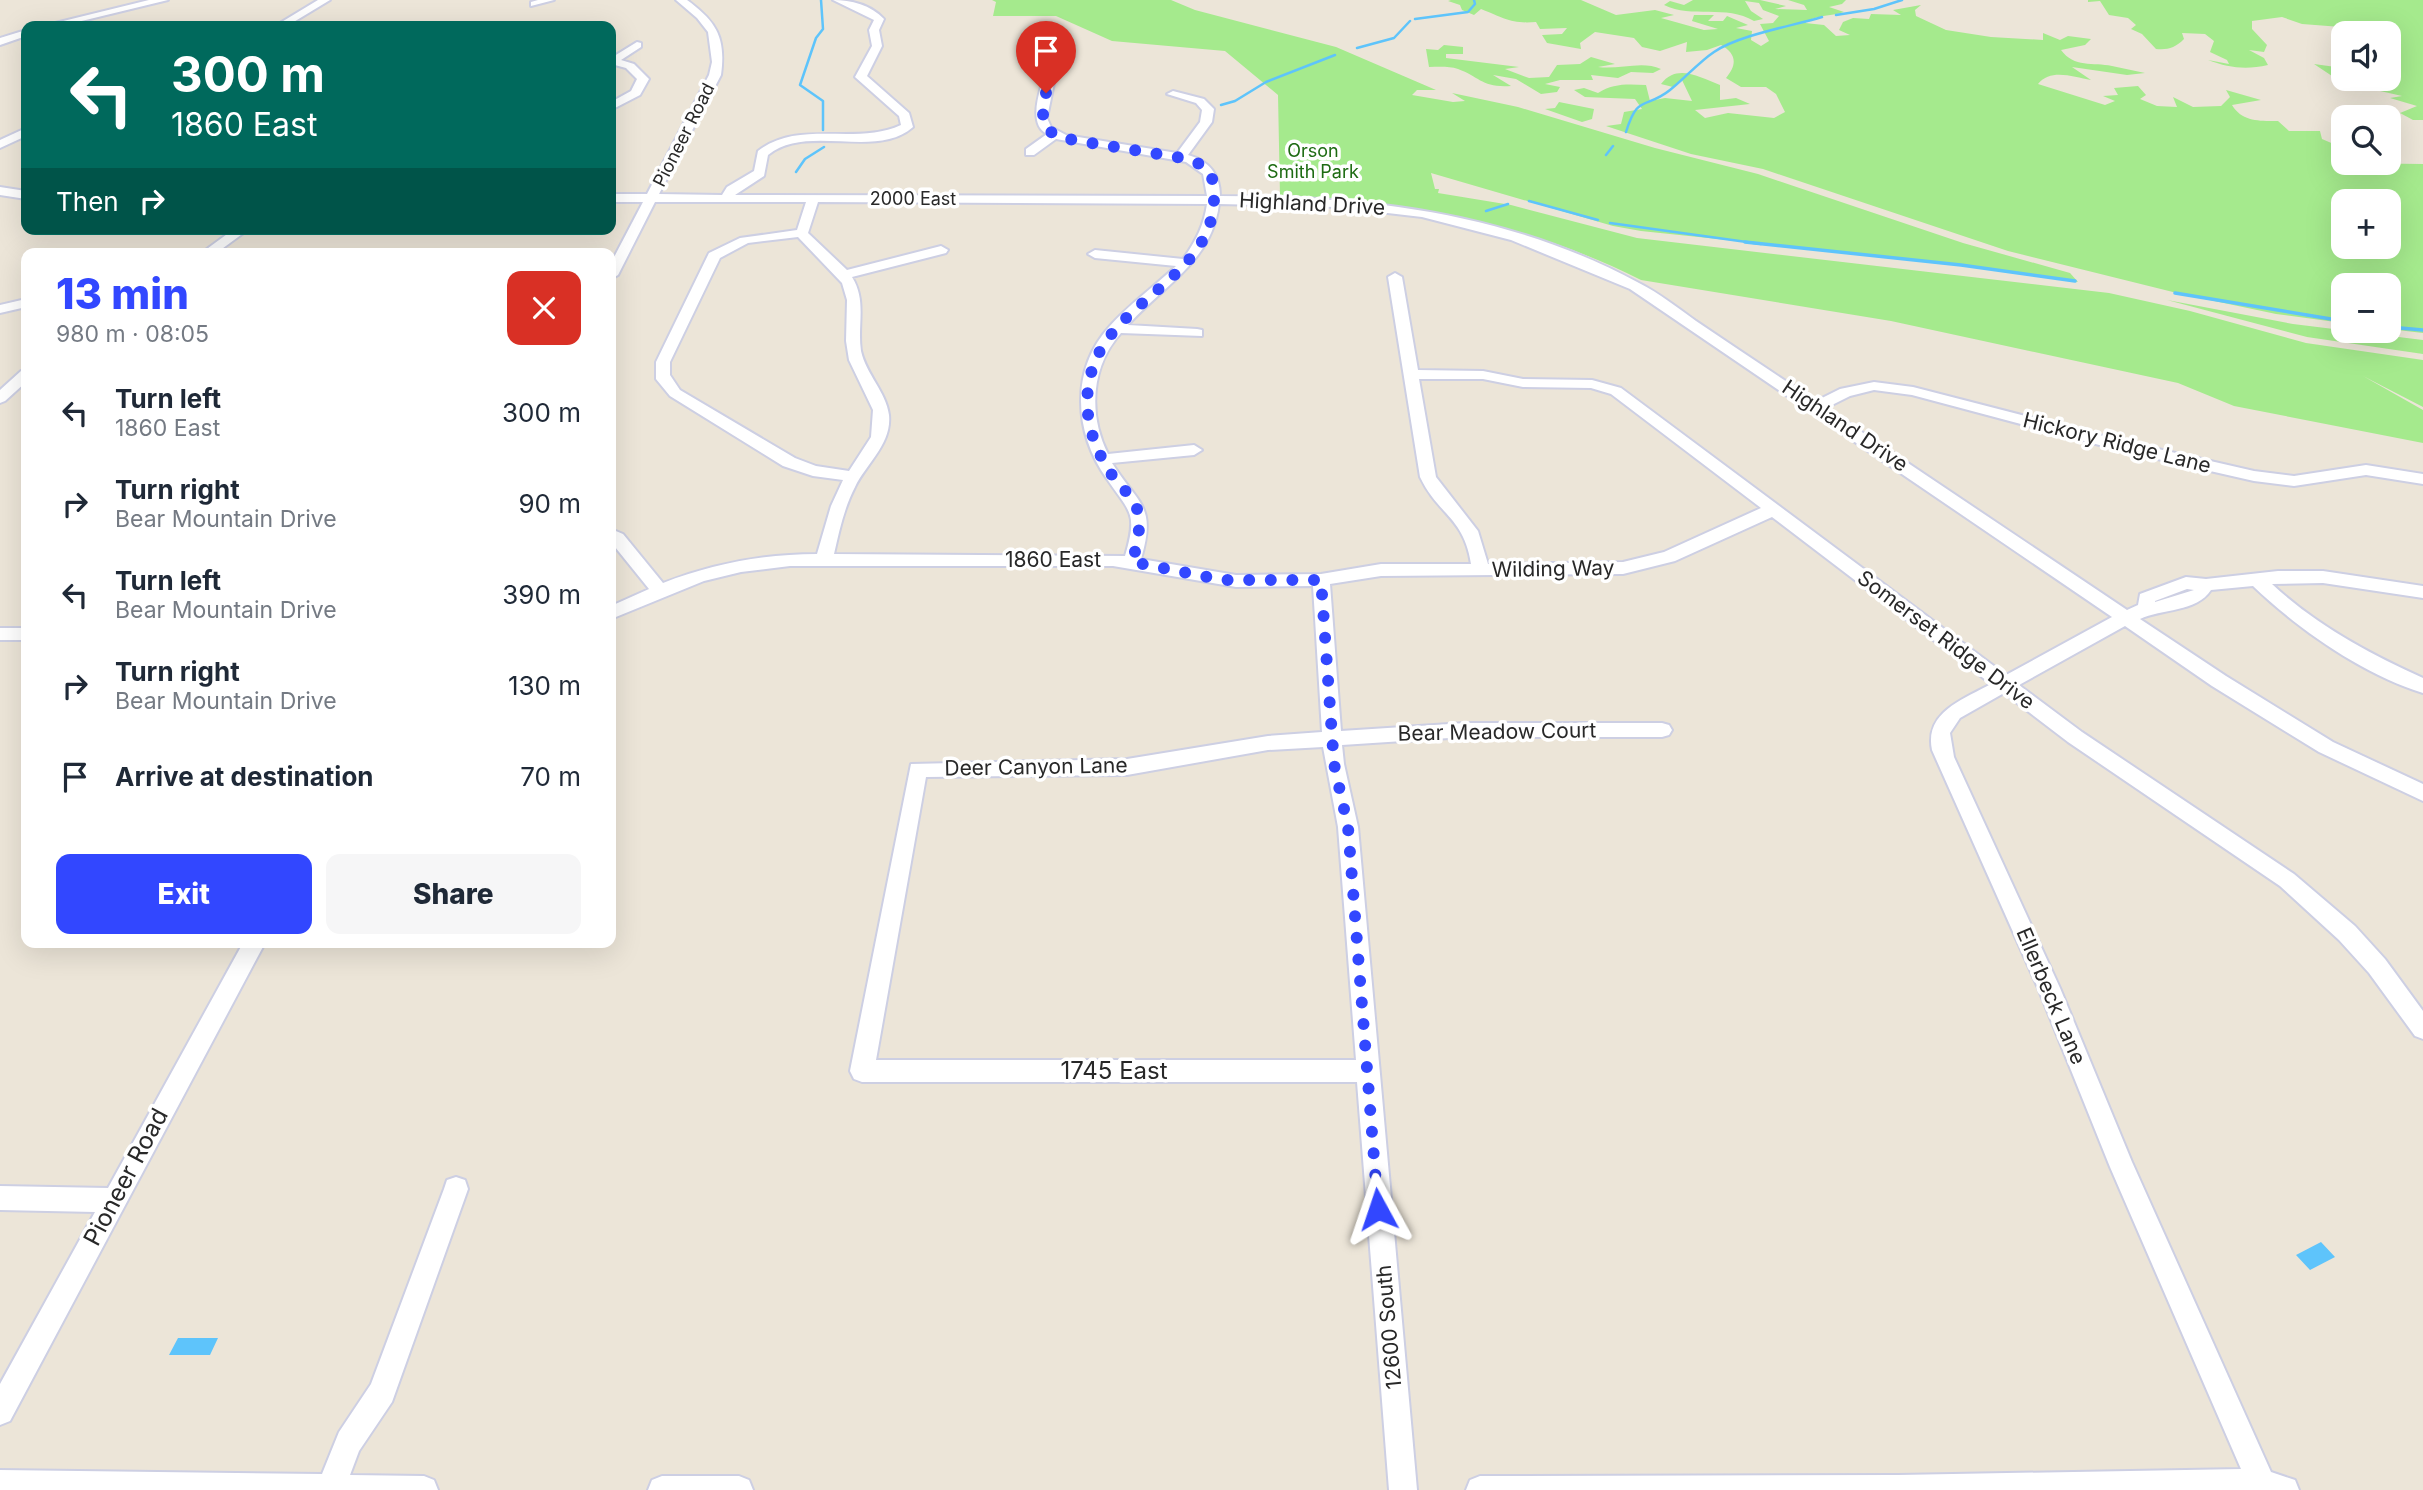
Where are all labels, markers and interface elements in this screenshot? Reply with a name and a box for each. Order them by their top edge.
pin [1016,21,1076,93]
map controls [2331,21,2401,343]
button: sound [2331,21,2401,91]
icon: arrive [1027,32,1065,70]
text: 300 m [171,45,325,104]
icon: left [56,49,147,140]
street label: Pioneer Road [648,79,719,190]
text: 1860 East [171,105,317,144]
button: search [2331,105,2401,175]
park label: Orson Smith Park [1267,140,1359,182]
icon: right [133,182,171,220]
text: Then [56,186,119,217]
street label: Highland Drive [1238,187,1386,220]
street label: 2000 East [870,188,956,209]
button: + [2331,189,2401,259]
text: 13 min [56,268,189,319]
button: close [507,271,581,345]
button: − [2331,273,2401,343]
text: 980 m · 08:05 [56,320,209,348]
street label: Highland Drive [1778,374,1913,477]
text: Turn left [115,383,221,414]
icon: left [56,394,94,432]
text: 300 m [502,397,581,428]
street label: Hickory Ridge Lane [2020,407,2214,478]
text: 1860 East [115,414,220,442]
text: Turn right [115,474,240,505]
icon: right [56,485,94,523]
text: 90 m [518,488,581,519]
text: Bear Mountain Drive [115,505,337,533]
street label: 1860 East [1005,547,1101,572]
street label: Wilding Way [1491,555,1615,582]
text: Turn left [115,565,221,596]
street label: Somerset Ridge Drive [1853,565,2040,714]
icon: left [56,576,94,614]
text: 390 m [502,579,581,610]
text: Bear Mountain Drive [115,596,337,624]
text: Turn right [115,656,240,687]
icon: right [56,667,94,705]
text: 130 m [508,670,581,701]
text: Bear Mountain Drive [115,687,337,715]
street label: Bear Meadow Court [1397,717,1597,746]
street label: Deer Canyon Lane [944,752,1128,781]
icon: arrive [56,758,94,796]
text: Arrive at destination [115,761,374,792]
text: 70 m [520,761,581,792]
button: Exit [56,854,312,934]
button: Share [326,854,581,934]
street label: Ellerbeck Lane [2011,924,2092,1068]
street label: 1745 East [1060,1056,1168,1085]
street label: Pioneer Road [77,1103,174,1250]
position arrow [1341,1172,1415,1246]
street label: 12600 South [1371,1264,1406,1390]

